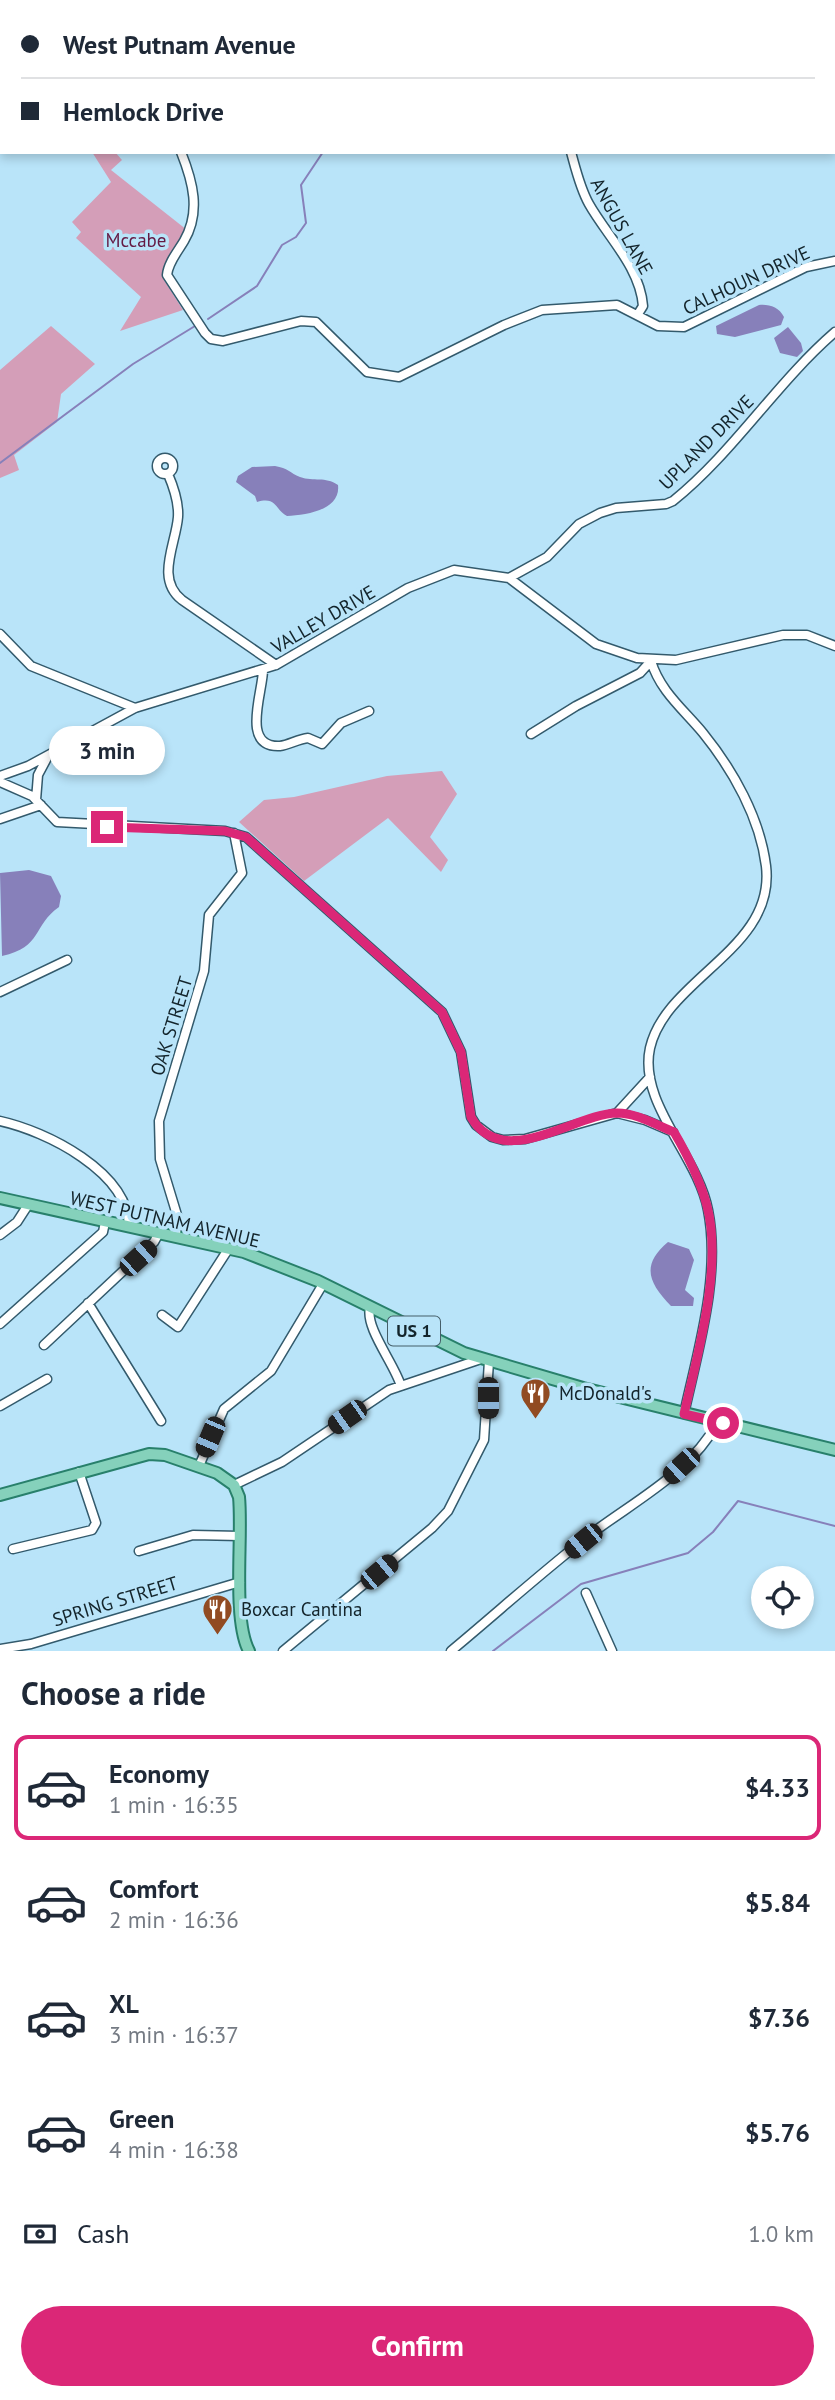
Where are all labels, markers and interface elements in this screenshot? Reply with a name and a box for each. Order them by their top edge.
text: West Putnam Avenue [63,28,296,61]
text: Hemlock Drive [63,95,224,128]
street label: ANGUS LANE [586,173,658,279]
park label: Mccabe [105,228,167,252]
street label: CALHOUN DRIVE [679,240,813,320]
street label: UPLAND DRIVE [653,389,759,495]
street label: VALLEY DRIVE [266,580,379,659]
callout: 3 min [49,726,165,774]
text: 3 min [79,736,135,765]
route end [91,811,123,843]
street label: OAK STREET [145,973,198,1079]
street label: WEST PUTNAM AVENUE [68,1185,262,1253]
car [116,1236,161,1280]
road number: US 1 [388,1316,440,1346]
restaurant icon: McDonald's [519,1376,553,1420]
car [478,1377,499,1419]
place label: McDonald's [559,1381,652,1405]
car [324,1396,371,1438]
route start [707,1407,739,1439]
car [193,1414,228,1460]
car [659,1444,704,1488]
car [561,1520,606,1562]
car [357,1550,402,1594]
map controls [751,1566,814,1629]
button: locate [751,1566,814,1629]
street label: SPRING STREET [49,1570,181,1631]
restaurant icon: Boxcar Cantina [201,1592,235,1636]
place label: Boxcar Cantina [241,1597,362,1621]
text: Choose a ride [21,1672,206,1714]
icon: car [25,1756,88,1819]
text: Economy [109,1757,209,1790]
text: $4.33 [745,1771,810,1804]
text: 1 min · 16:35 [109,1790,239,1819]
icon: car [25,1871,88,1934]
text: Comfort [109,1872,199,1905]
text: $5.84 [745,1886,810,1919]
text: 2 min · 16:36 [109,1905,239,1934]
icon: car [25,1986,88,2049]
text: XL [109,1987,139,2020]
text: $7.36 [748,2001,810,2034]
text: 3 min · 16:37 [109,2020,239,2049]
icon: car [25,2101,88,2164]
text: Green [109,2102,174,2135]
text: $5.76 [745,2116,810,2149]
text: 4 min · 16:38 [109,2135,239,2164]
icon: cash [21,2215,59,2253]
text: Cash [77,2217,129,2250]
text: 1.0 km [748,2219,814,2248]
button: Confirm [21,2306,814,2386]

